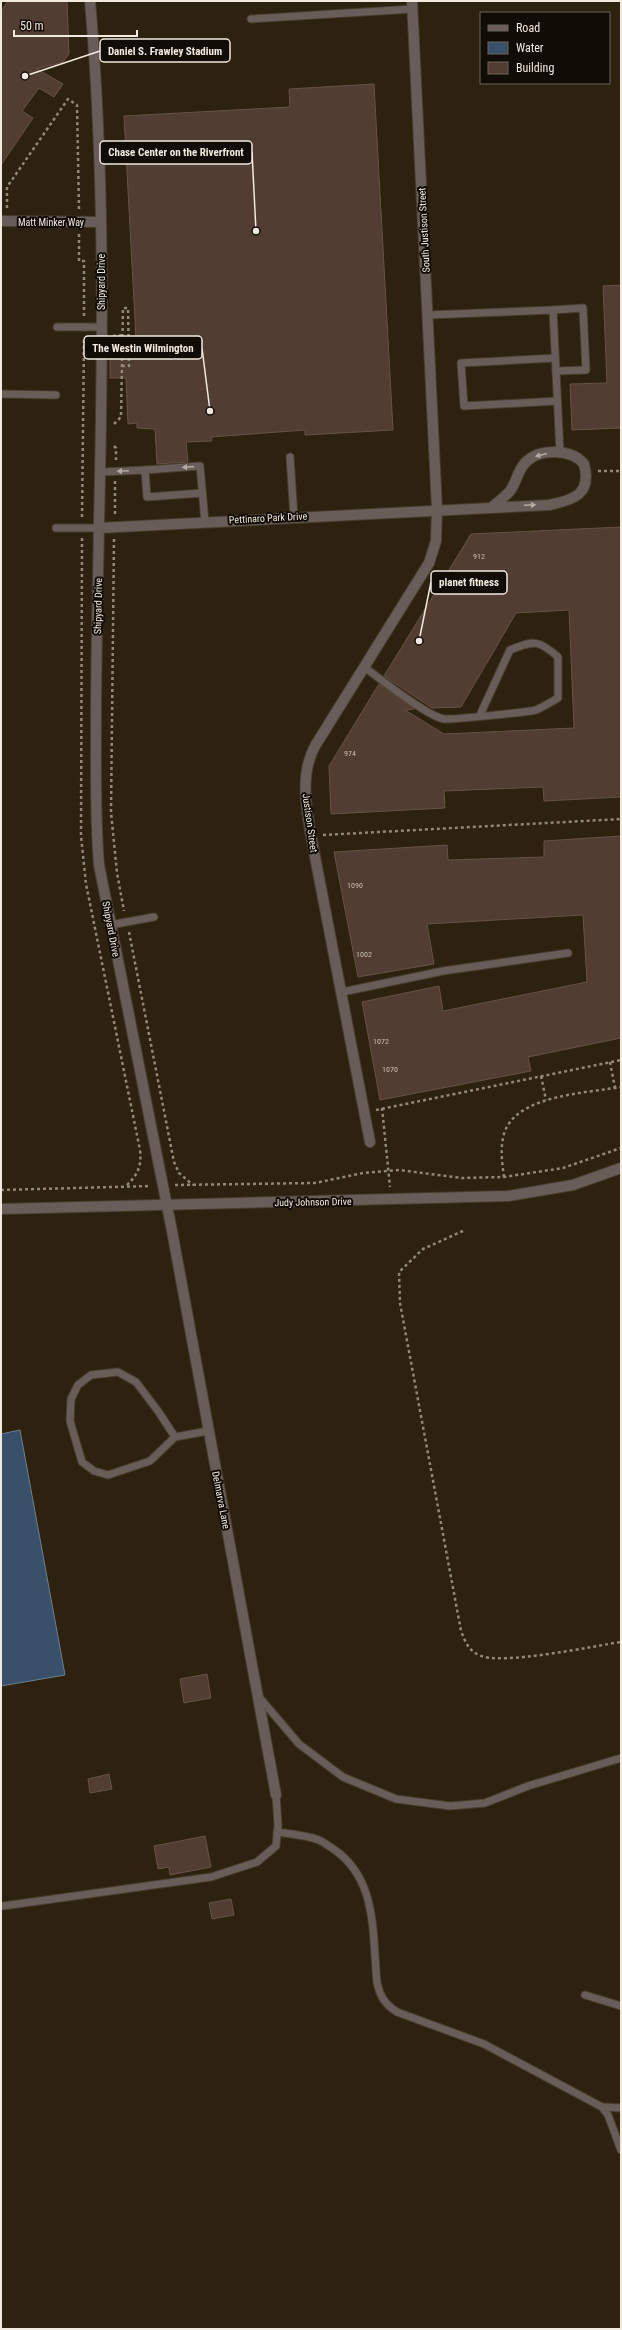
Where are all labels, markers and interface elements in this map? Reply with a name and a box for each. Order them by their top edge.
scale bar [14,12,137,38]
legend [480,12,610,84]
text: 50 m [20,19,44,33]
text: Road [516,21,540,35]
callout: Daniel S. Frawley Stadium [100,39,230,62]
text: Water [516,41,544,55]
text: Daniel S. Frawley Stadium [108,45,222,58]
text: Building [516,61,554,75]
callout: Chase Center on the Riverfront [100,141,252,164]
text: Chase Center on the Riverfront [108,146,244,159]
street label: South Justison Street [416,187,432,273]
street label: Matt Minker Way [18,217,84,228]
street label: Shipyard Drive [96,254,107,310]
callout: The Westin Wilmington [84,336,202,359]
text: The Westin Wilmington [92,342,194,355]
one-way arrow [535,452,548,458]
one-way arrow [182,463,194,470]
one-way arrow [116,468,129,474]
one-way arrow [524,502,536,509]
street label: Pettinaro Park Drive [229,510,308,526]
house number: 912 [473,552,485,561]
callout: planet fitness [431,571,507,594]
text: planet fitness [439,576,499,589]
street label: Shipyard Drive [92,577,104,634]
house number: 974 [344,749,356,758]
street label: Justison Street [300,793,320,853]
house number: 1090 [347,881,363,890]
street label: Shipyard Drive [100,900,122,958]
house number: 1002 [356,950,372,959]
house number: 1072 [373,1037,389,1046]
house number: 1070 [382,1065,398,1074]
street label: Judy Johnson Drive [274,1196,352,1208]
street label: Delmarva Lane [210,1470,232,1530]

